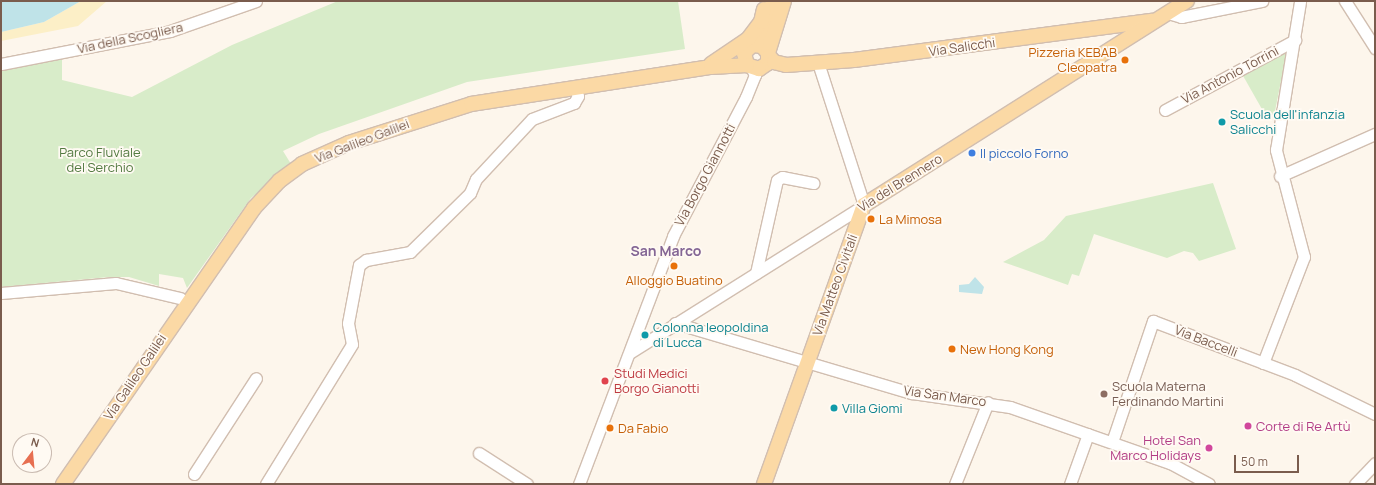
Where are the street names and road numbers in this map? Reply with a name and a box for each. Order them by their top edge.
street label: Via della Scogliera [76,19,184,57]
street label: Via Salicchi [928,35,996,59]
street label: Via Antonio Torrini [1179,43,1281,107]
street label: Via Galileo Galilei [313,116,411,166]
street label: Via Borgo Giannotti [671,121,739,229]
street label: Via del Brennero [855,151,945,215]
street label: Via Matteo Civitali [809,232,861,338]
street label: Via Baccelli [1172,322,1240,360]
street label: Via Galileo Galilei [101,331,169,423]
street label: Via San Marco [903,382,987,410]

